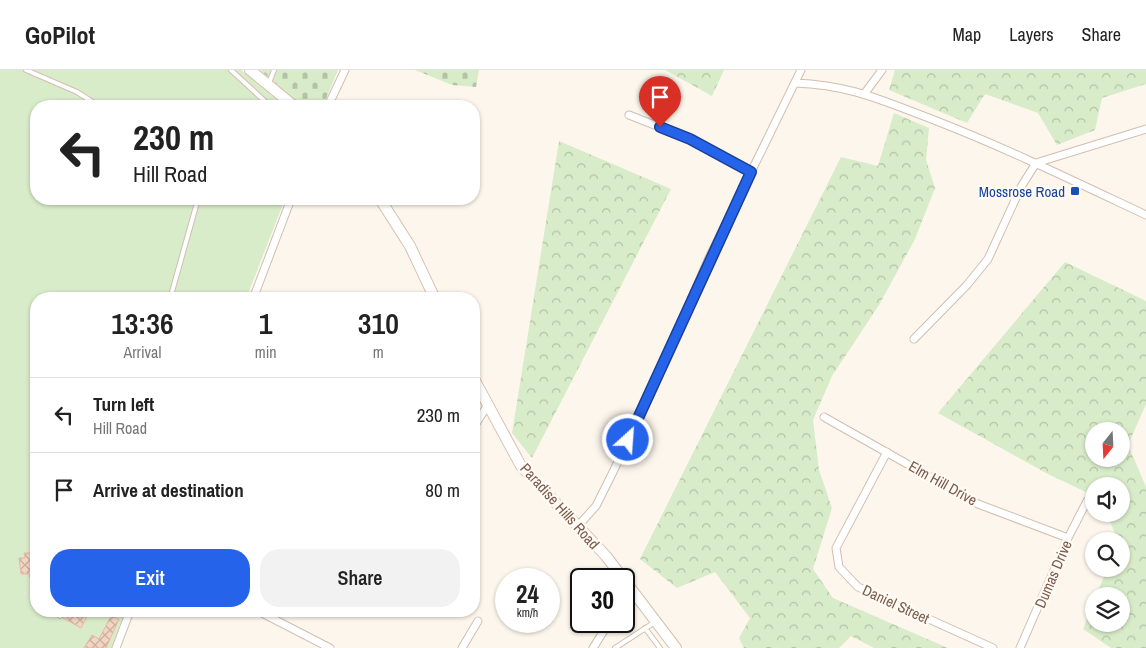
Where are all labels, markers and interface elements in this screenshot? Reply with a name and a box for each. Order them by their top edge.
text: GoPilot [25,19,95,51]
text: Map [953,22,981,47]
text: Layers [1009,22,1054,47]
text: Share [1082,22,1121,47]
pin [639,76,681,127]
icon: arrive [646,83,674,111]
text: 230 m [133,114,214,161]
icon: left [50,120,115,185]
text: Hill Road [133,159,207,189]
place label: Mossrose Road [979,181,1065,202]
marker: Mossrose Road [1069,185,1081,197]
text: 13:36 [111,303,174,343]
text: 1 [259,303,273,343]
text: 310 [358,303,399,343]
text: Arrival [123,341,161,363]
text: min [255,341,277,363]
text: m [373,341,384,363]
text: Turn left [93,391,154,417]
icon: left [50,401,78,429]
text: 230 m [417,402,460,428]
position arrow [601,413,653,465]
text: Hill Road [93,417,147,439]
north arrow [1085,422,1130,468]
map controls [1085,422,1130,632]
street label: Elm Hill Drive [905,456,981,510]
street label: Paradise Hills Road [516,458,604,554]
icon: arrive [50,476,78,504]
text: Arrive at destination [93,477,244,503]
text: 80 m [425,477,460,503]
button: sound [1085,477,1130,522]
button: search [1085,532,1130,577]
street label: Dumas Drive [1029,537,1077,611]
button: Exit [50,549,250,607]
button: Share [260,549,460,607]
speed limit sign: 30 [570,568,635,633]
text: 24 [516,577,539,611]
street label: Daniel Street [859,579,933,629]
button: layers [1085,587,1130,632]
text: km/h [517,605,538,621]

